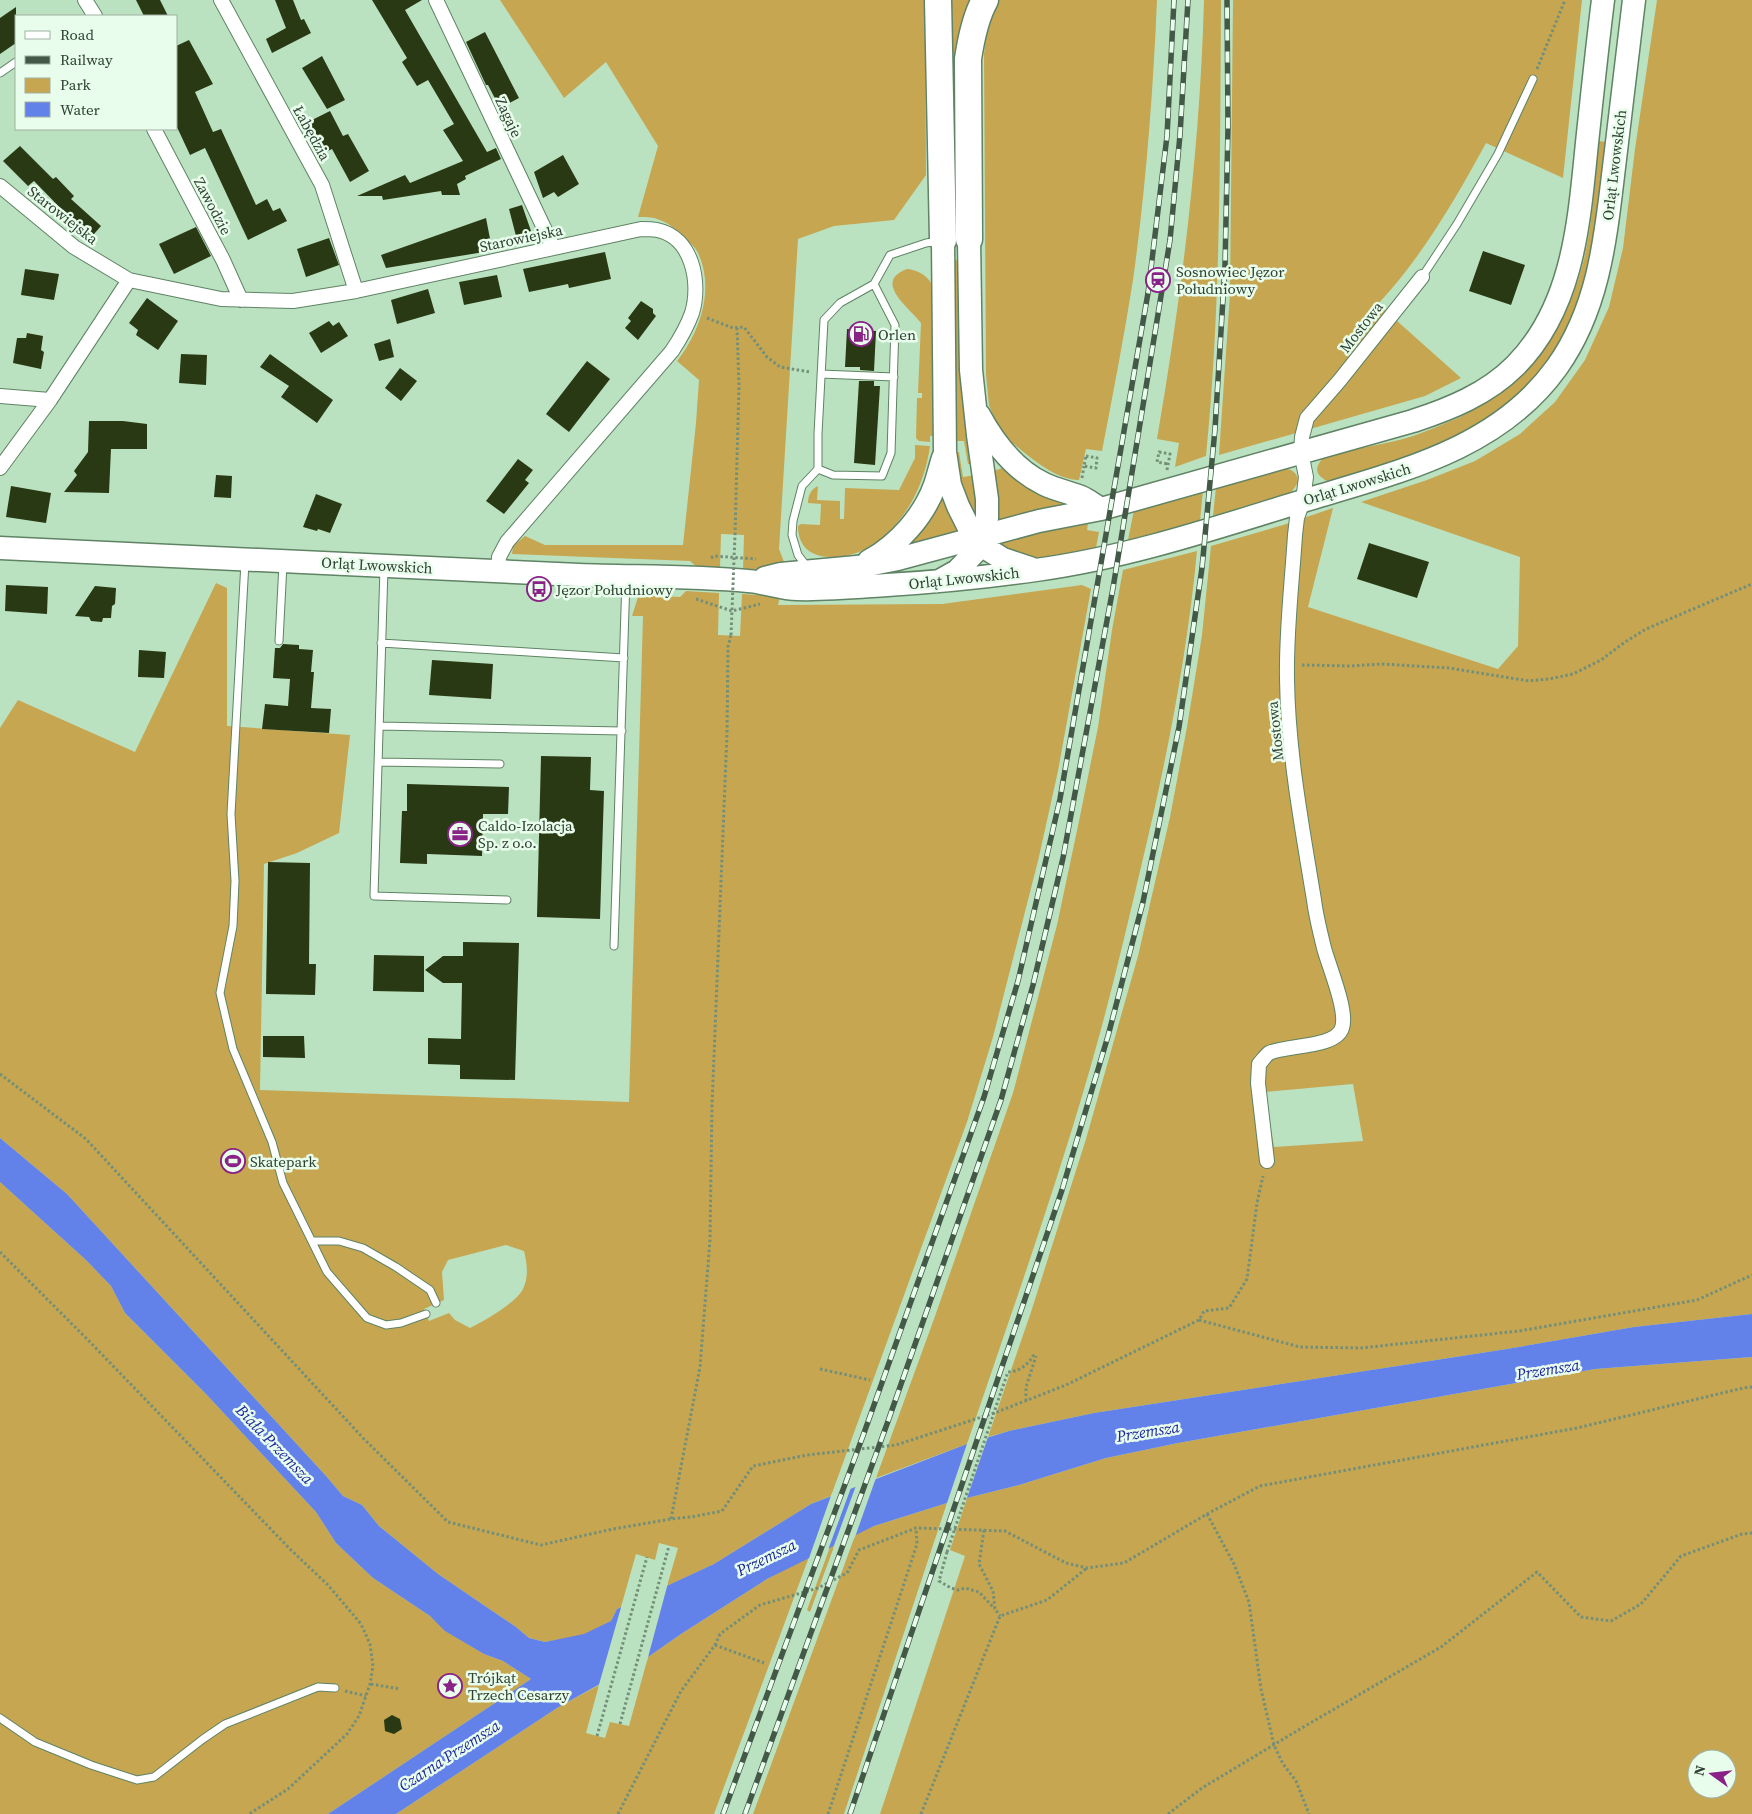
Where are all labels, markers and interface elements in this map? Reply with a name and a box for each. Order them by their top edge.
legend [15,15,178,130]
text: Road [60,24,94,45]
text: Railway [60,49,113,70]
text: Park [60,74,92,95]
street label: Zagaje [490,93,528,141]
text: Water [60,99,101,120]
street label: Łabędzia [288,102,336,165]
street label: Orląt Lwowskich [1597,108,1631,222]
street label: Zawodzie [189,173,237,239]
street label: Starowiejska [23,181,103,249]
street label: Starowiejska [478,219,565,257]
place label: Sosnowiec Jęzor Południowy [1176,261,1285,299]
station icon: Sosnowiec Jęzor Południowy [1145,267,1171,293]
street label: Mostowa [1334,297,1388,357]
fuel station icon: Orlen [848,321,874,347]
place label: Orlen [878,324,916,345]
street label: Orląt Lwowskich [1301,458,1413,510]
street label: Orląt Lwowskich [321,552,433,578]
street label: Orląt Lwowskich [908,562,1020,594]
bus stop icon: Jęzor Południowy [526,576,552,602]
place label: Jęzor Południowy [555,579,673,600]
street label: Mostowa [1261,700,1289,762]
place label: Caldo-Izolacja Sp. z o.o. [478,815,573,853]
office icon: Caldo-Izolacja Sp. z o.o. [447,821,473,847]
sports icon: Skatepark [220,1148,246,1174]
place label: Skatepark [250,1151,317,1172]
water label: Przemsza [1514,1353,1582,1385]
water label: Biała Przemsza [231,1399,319,1489]
water label: Przemsza [1114,1415,1182,1447]
water label: Przemsza [732,1533,800,1581]
place label: Trójkąt Trzech Cesarzy [468,1667,569,1705]
place icon: Trójkąt Trzech Cesarzy [437,1673,463,1699]
water label: Czarna Przemsza [394,1714,504,1796]
north arrow [1687,1749,1737,1799]
text: N [1688,1763,1710,1778]

